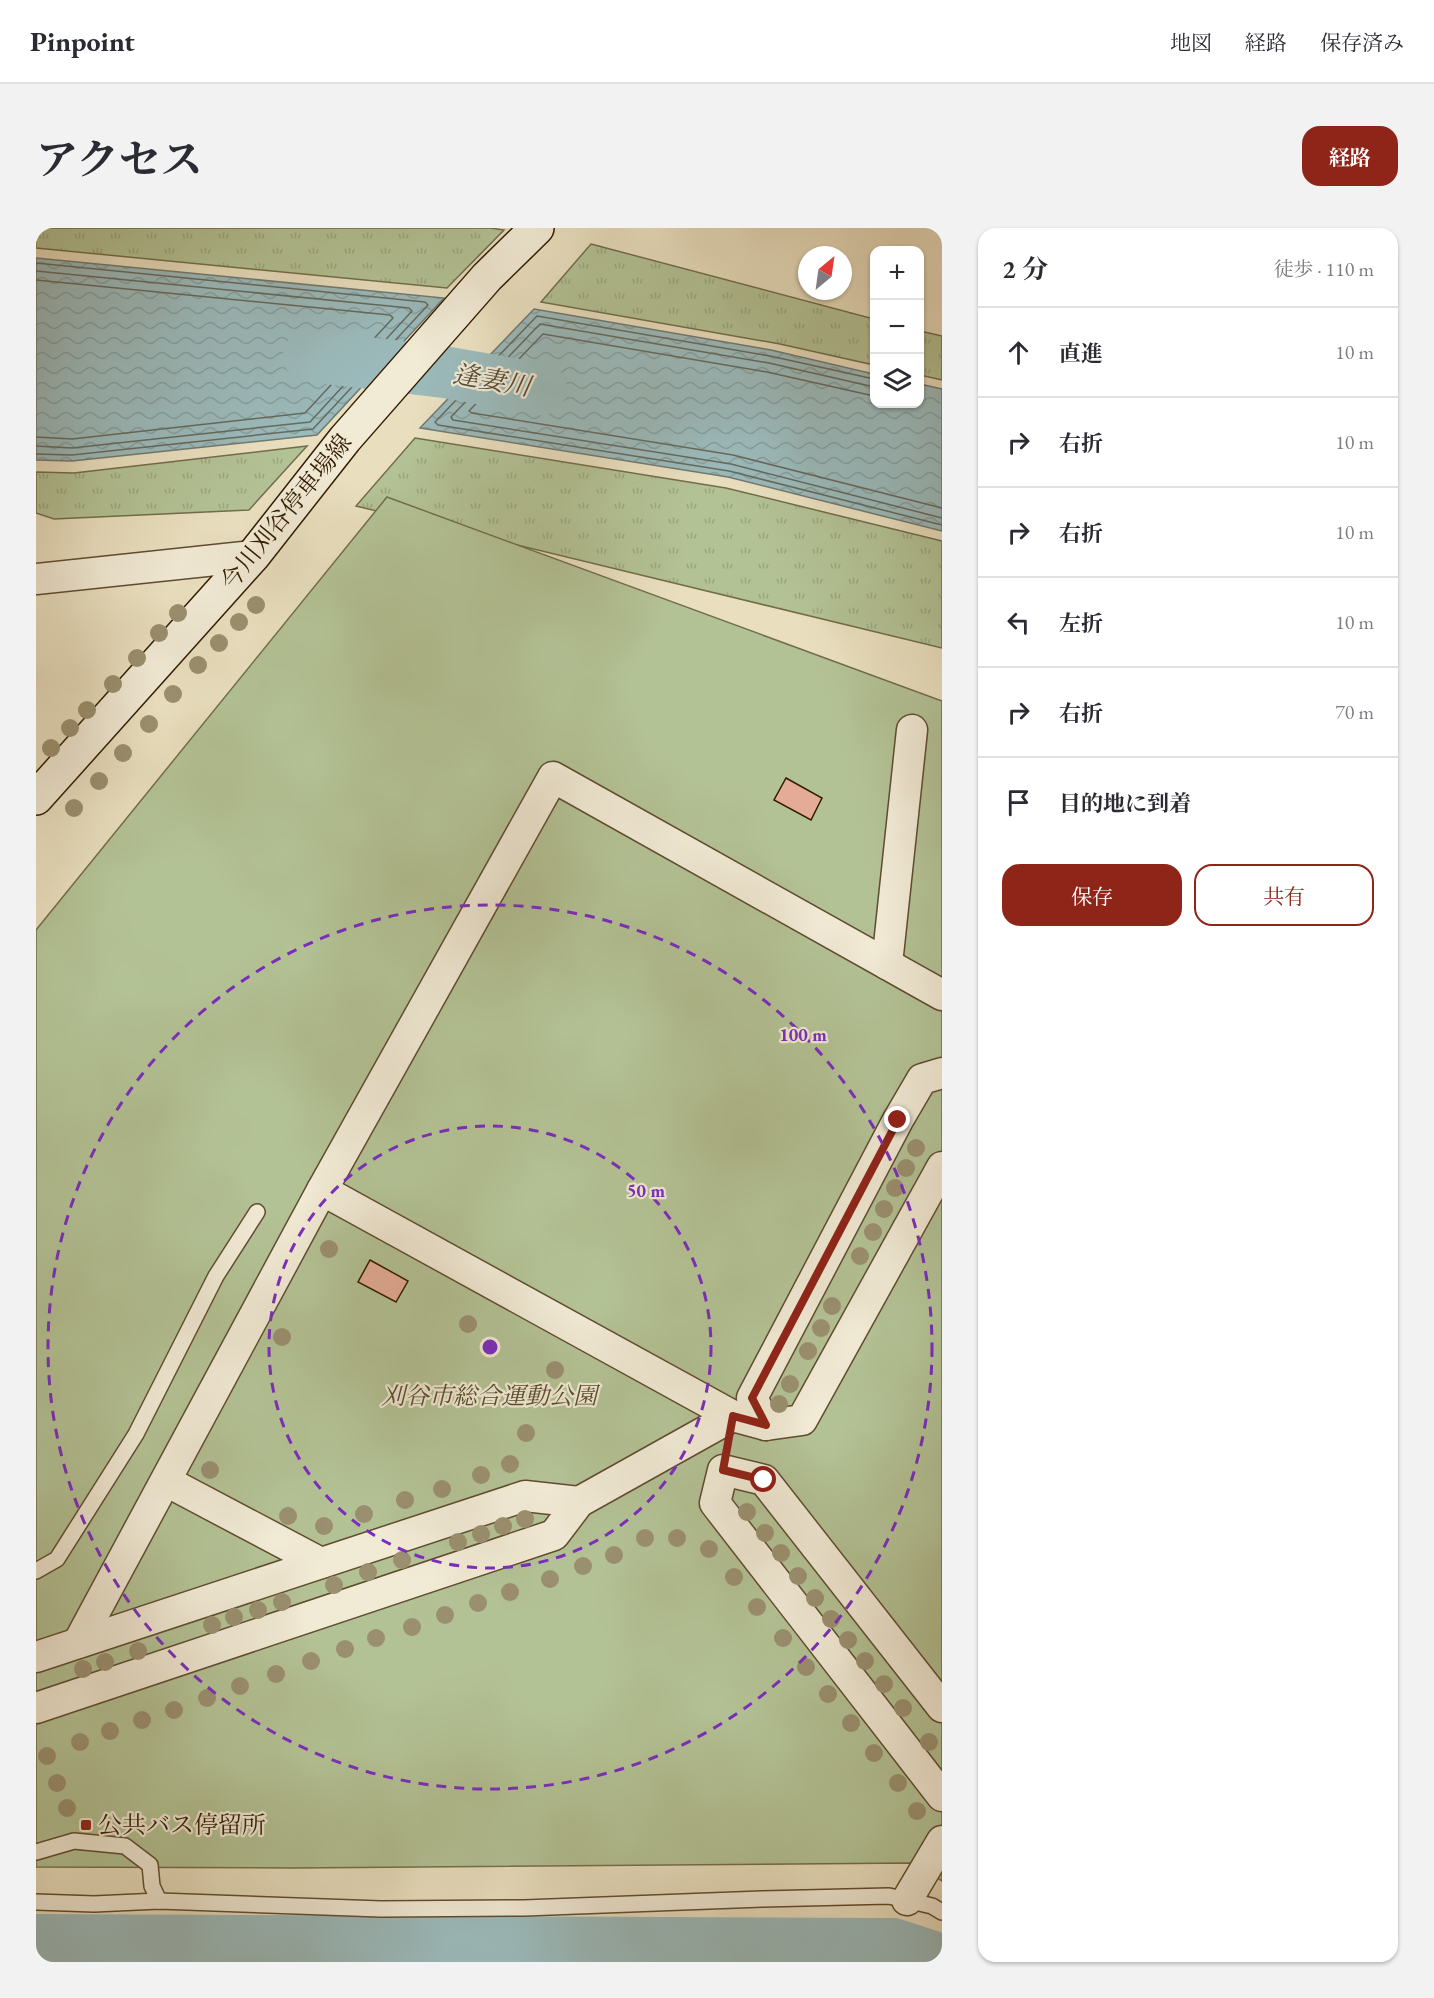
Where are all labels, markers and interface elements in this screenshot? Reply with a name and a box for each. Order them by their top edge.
text: Pinpoint [30,23,135,59]
text: 地図 [1170,29,1212,56]
text: 経路 [1245,29,1287,56]
text: 保存済み [1320,29,1404,56]
button: 経路 [1302,126,1398,186]
text: アクセス [36,132,203,187]
north arrow [798,246,852,300]
map controls [870,246,924,408]
button: + [870,246,924,300]
text: 2 分 [1002,252,1048,286]
text: 徒歩 · 110 m [1274,256,1374,282]
button: − [870,300,924,354]
icon: ahead [1002,336,1035,369]
text: 直進 [1059,339,1103,368]
text: 10 m [1335,339,1374,365]
button: layers [870,354,924,408]
water label: 逢妻川 [451,356,536,404]
icon: right [1002,426,1035,459]
street label: 今川刈谷停車場線 [213,427,358,596]
text: 右折 [1059,429,1103,458]
text: 10 m [1335,429,1374,455]
icon: right [1002,516,1035,549]
text: 右折 [1059,519,1103,548]
text: 10 m [1335,519,1374,545]
icon: left [1002,606,1035,639]
text: 左折 [1059,609,1103,638]
text: 10 m [1335,609,1374,635]
icon: right [1002,696,1035,729]
text: 右折 [1059,699,1103,728]
text: 70 m [1335,699,1374,725]
icon: arrive [1002,786,1035,819]
text: 目的地に到着 [1059,789,1191,818]
button: 保存 [1002,864,1182,926]
button: 共有 [1194,864,1374,926]
text: 100 m [779,1023,827,1046]
route end [884,1106,910,1132]
text: 50 m [627,1179,665,1202]
centre of rings [480,1337,500,1357]
park label: 刈谷市総合運動公園 [381,1380,601,1411]
route start [750,1466,776,1492]
place label: 公共バス停留所 [98,1809,266,1840]
marker: 公共バス停留所 [79,1818,93,1832]

